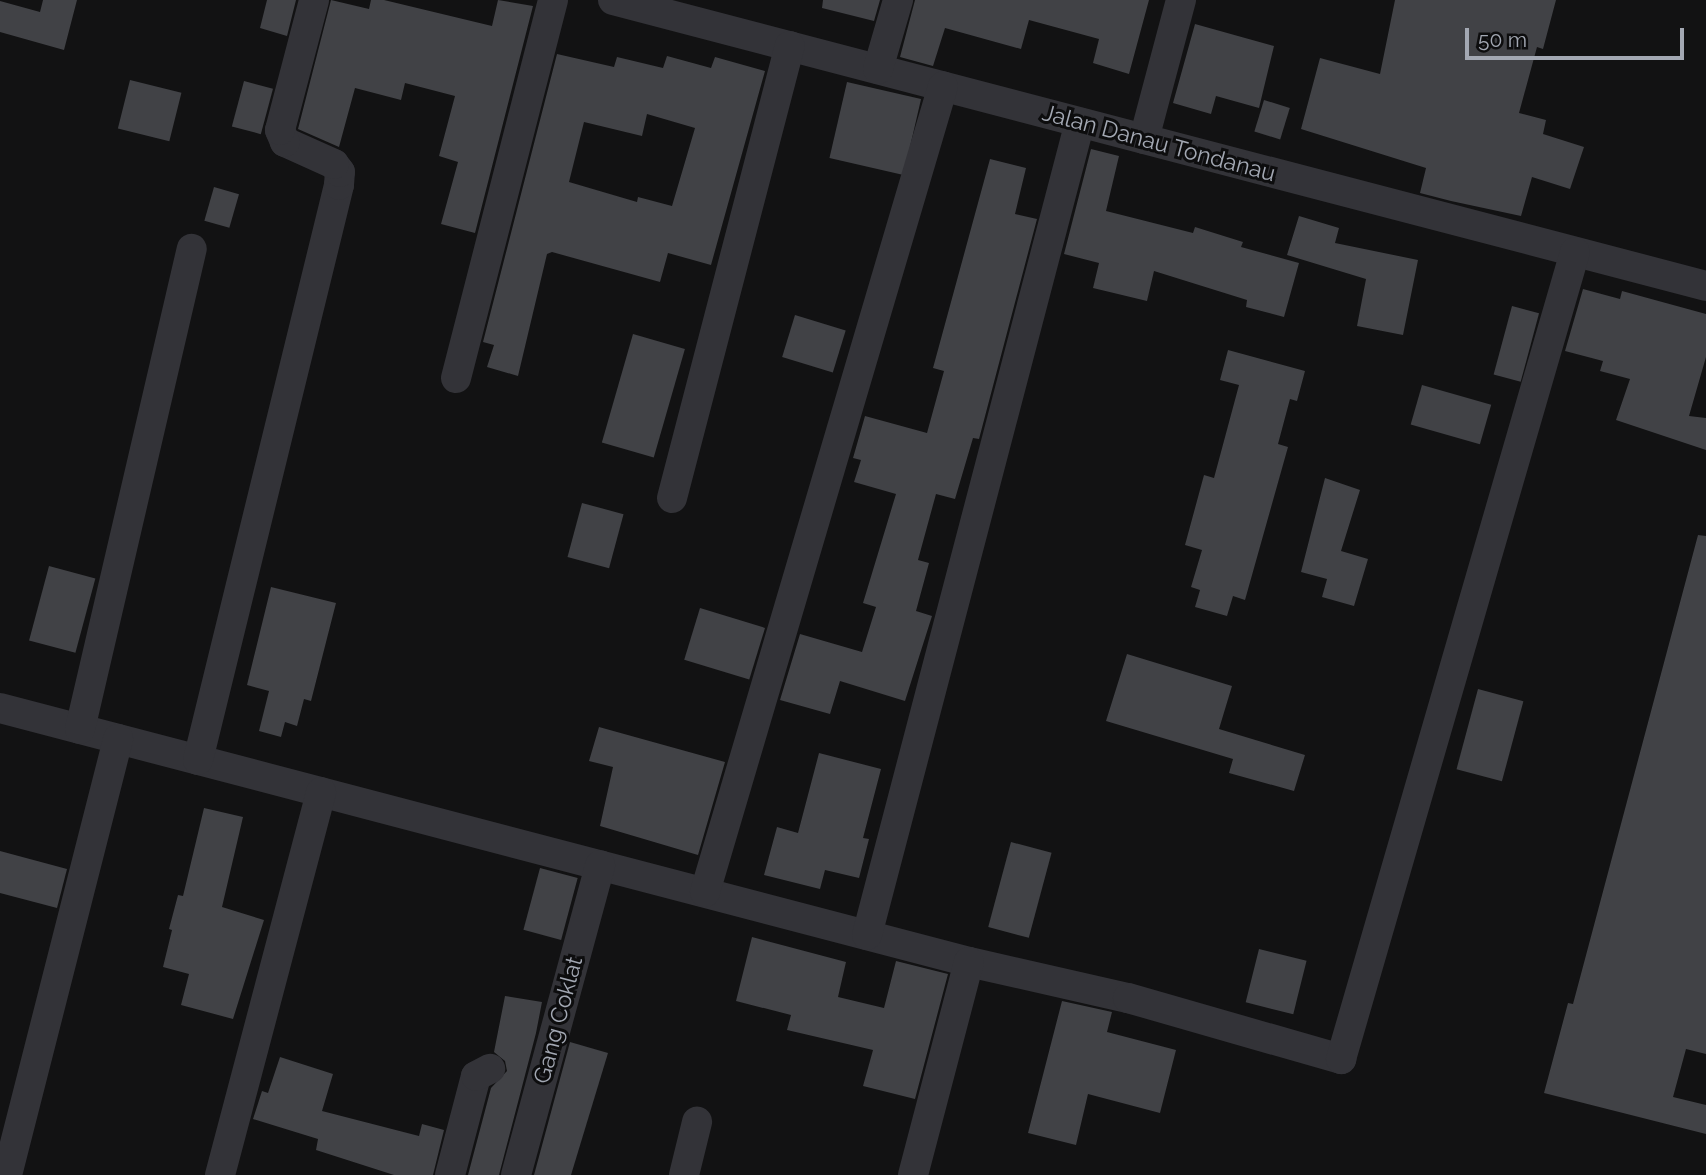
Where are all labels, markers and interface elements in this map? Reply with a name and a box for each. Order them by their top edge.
scale bar [1468,14,1687,58]
text: 50 m [1478,27,1527,52]
street label: Jalan Danau Tondanau [1039,99,1279,187]
street label: Gang Coklat [528,953,588,1087]

